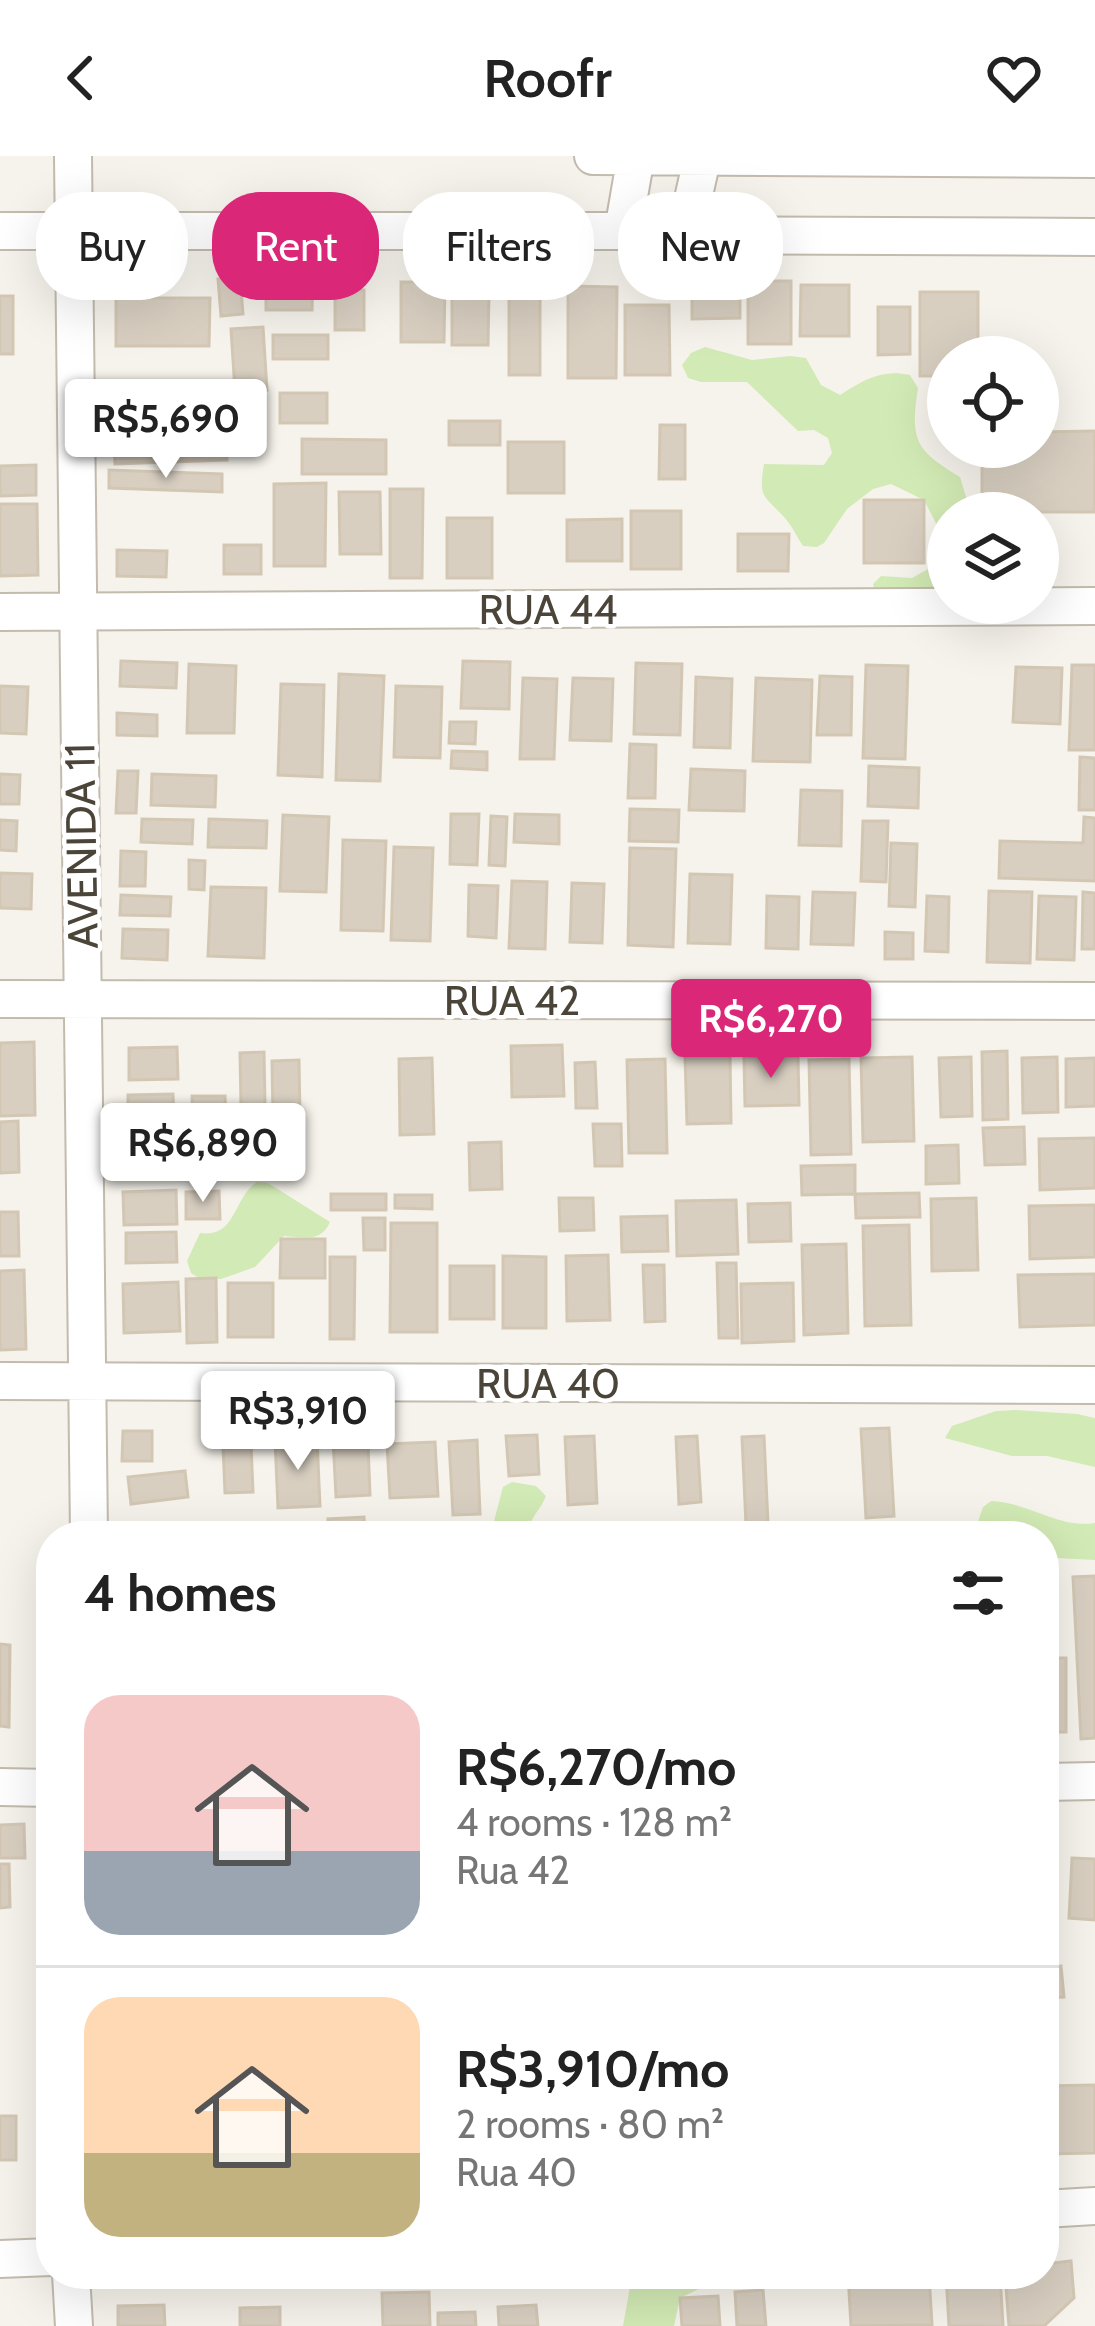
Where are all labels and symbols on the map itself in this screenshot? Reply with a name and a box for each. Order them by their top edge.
pin: R$5,690 [55,379,277,481]
street label: RUA 44 [479,583,617,635]
street label: AVENIDA 11 [53,743,109,949]
street label: RUA 42 [444,974,580,1026]
pin: R$6,270 [660,979,882,1081]
pin: R$6,890 [92,1103,314,1205]
street label: RUA 40 [476,1357,620,1409]
pin: R$3,910 [187,1371,409,1473]

